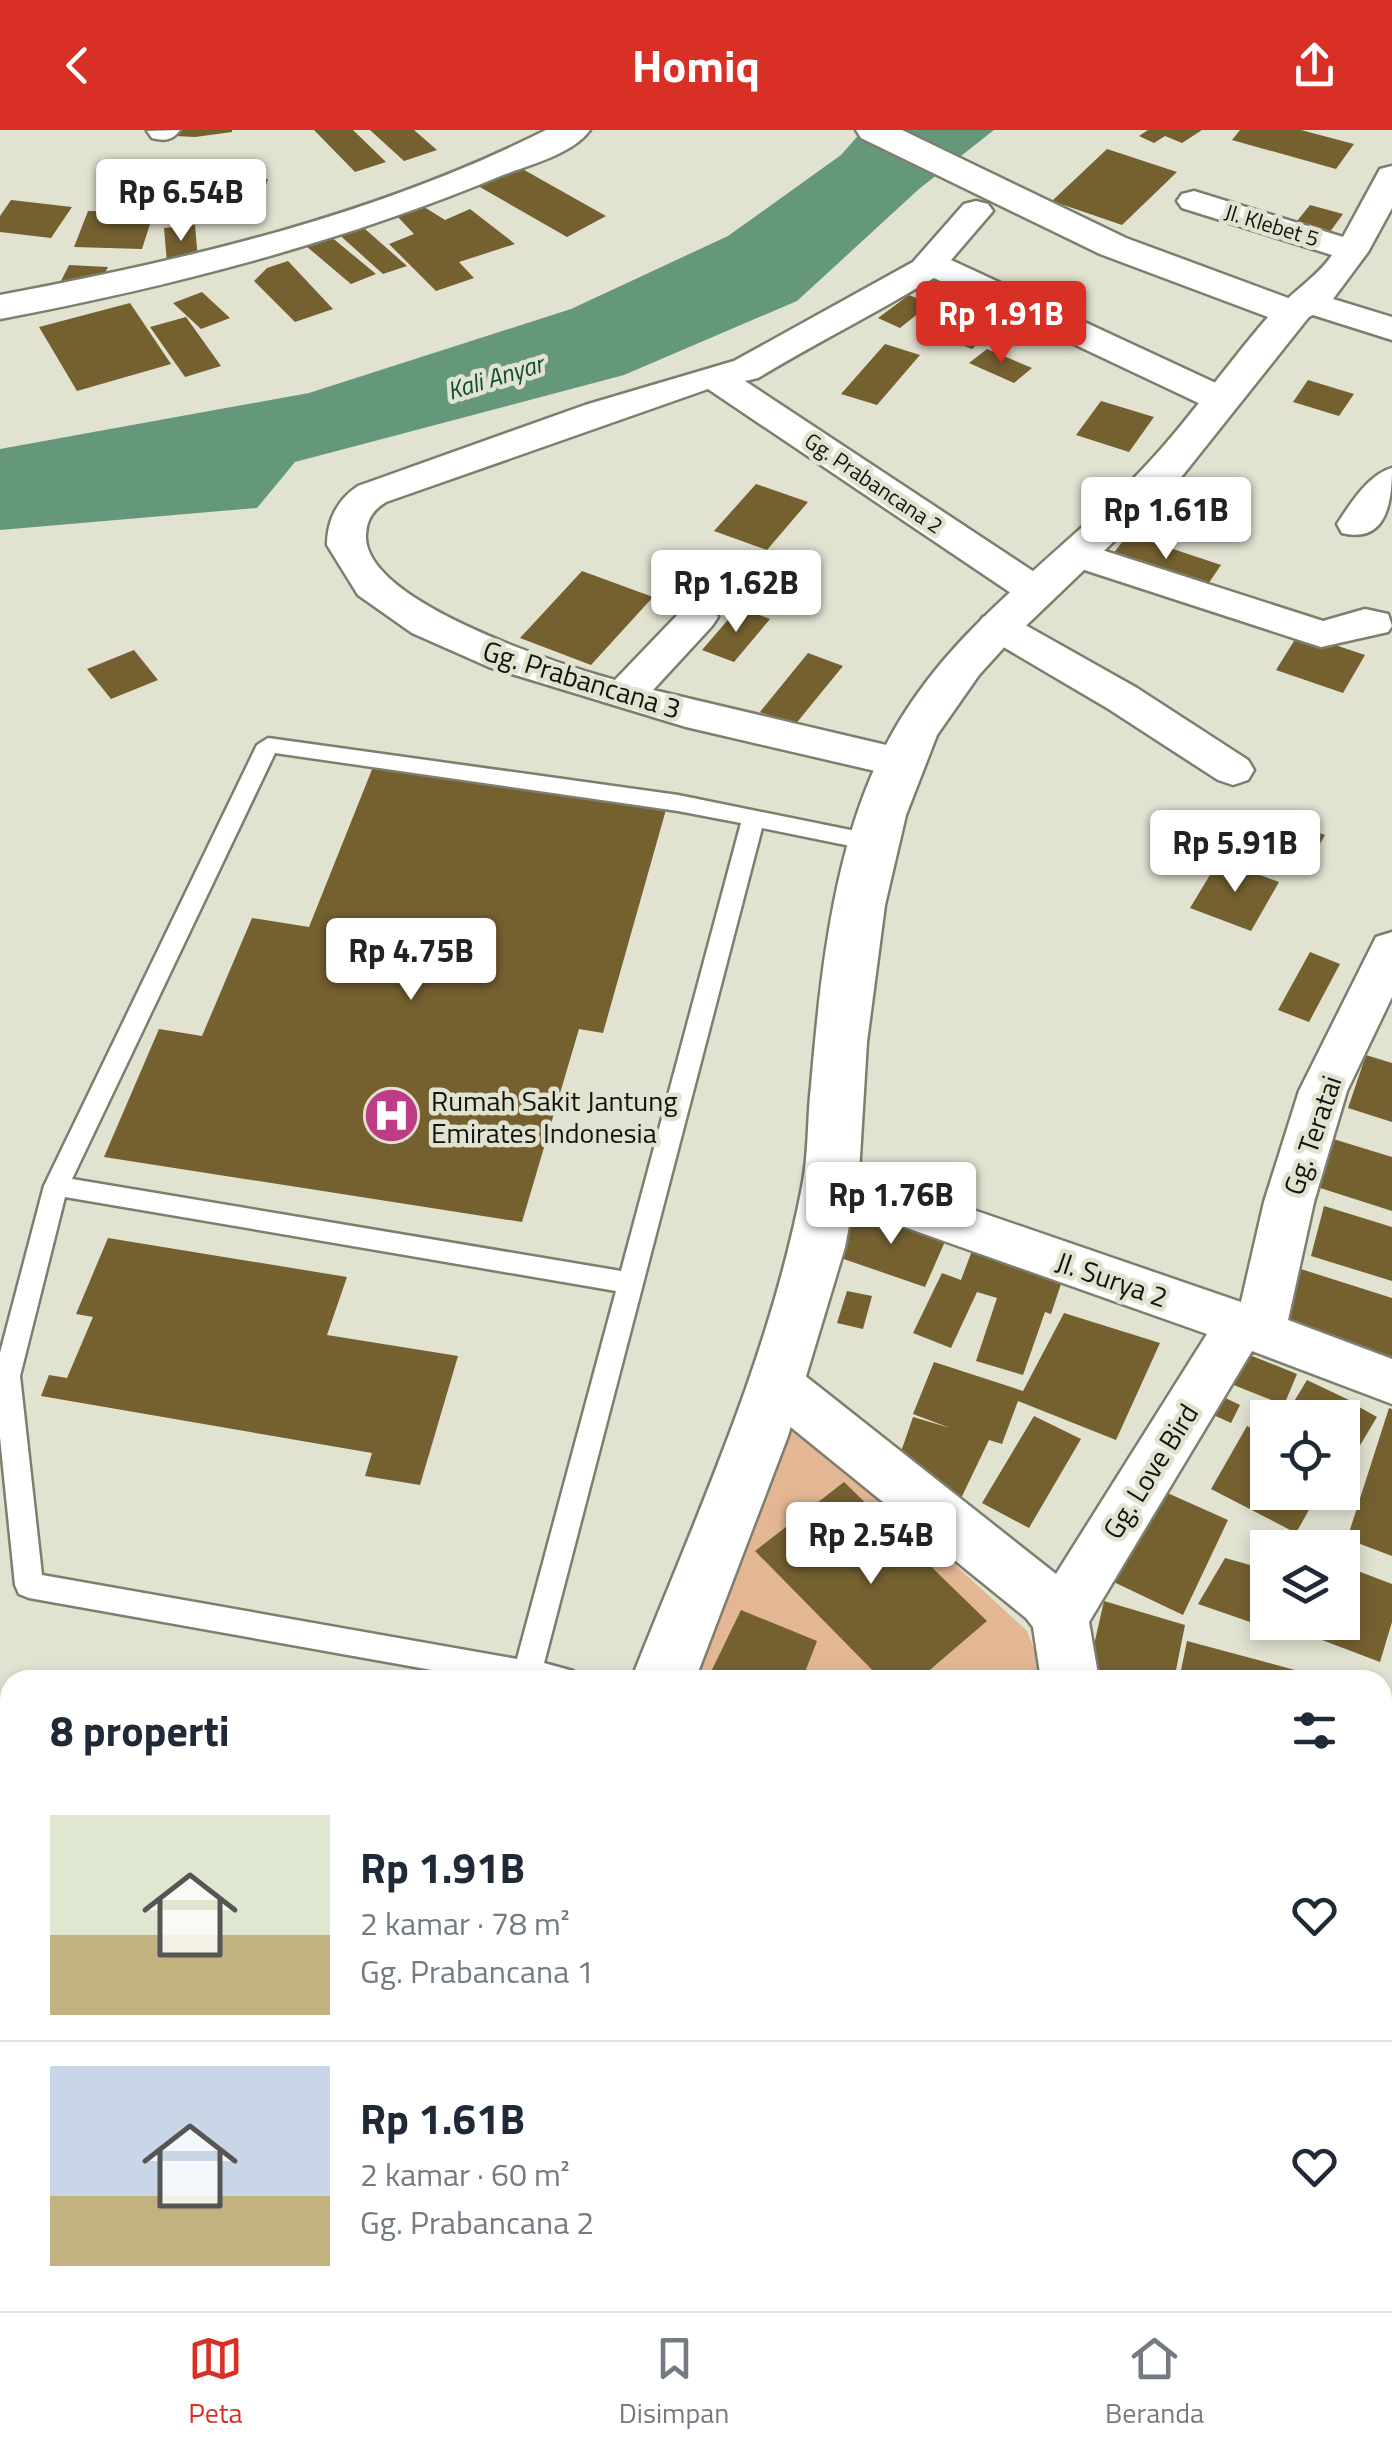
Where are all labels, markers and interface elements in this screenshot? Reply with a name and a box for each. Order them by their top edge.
text: Homiq [632,31,760,99]
icon: back [50,38,105,93]
icon: share [1287,38,1342,93]
pin: Rp 6.54B [78,159,284,244]
text: Rp 6.54B [118,167,244,215]
street label: Jl. Klebet 5 [1221,195,1323,255]
pin: Rp 1.91B [898,281,1104,366]
text: Rp 1.91B [938,289,1064,337]
water label: Kali Anyar [442,344,551,410]
street label: Gg. Prabancana 2 [798,424,950,542]
pin: Rp 1.61B [1063,477,1269,562]
text: Rp 1.61B [1103,485,1229,533]
pin: Rp 1.62B [633,550,839,635]
text: Rp 1.62B [673,558,799,606]
street label: Gg. Prabancana 3 [478,628,686,730]
pin: Rp 5.91B [1132,810,1338,895]
text: Rp 5.91B [1172,818,1298,866]
pin: Rp 4.75B [308,918,514,1003]
text: Rp 4.75B [348,926,474,974]
street label: Gg. Teratai [1272,1070,1352,1200]
place label: Rumah Sakit Jantung Emirates Indonesia [431,1079,678,1154]
hospital icon: Rumah Sakit Jantung Emirates Indonesia [362,1086,422,1146]
pin: Rp 1.76B [788,1162,994,1247]
text: Rp 1.76B [828,1170,954,1218]
street label: Jl. Surya 2 [1050,1240,1174,1318]
street label: Gg. Love Bird [1091,1395,1209,1547]
map controls [1250,1400,1360,1640]
button: locate [1250,1400,1360,1510]
pin: Rp 2.54B [768,1502,974,1587]
text: Rp 2.54B [808,1510,934,1558]
button: layers [1250,1530,1360,1640]
text: 8 properti [50,1698,230,1762]
icon: filters [1287,1703,1342,1758]
text: Rp 1.91B [360,1835,525,1899]
icon: home [130,1855,250,1975]
icon: heart [1287,1888,1342,1943]
text: 2 kamar · 78 m² [360,1899,570,1947]
text: Gg. Prabancana 1 [360,1947,594,1995]
text: Rp 1.61B [360,2086,525,2150]
icon: home [130,2106,250,2226]
icon: heart [1287,2139,1342,2194]
text: 2 kamar · 60 m² [360,2150,570,2198]
text: Gg. Prabancana 2 [360,2198,594,2246]
tab: Peta [188,2331,243,2434]
tab: Disimpan [619,2331,729,2434]
tab: Beranda [1105,2331,1204,2434]

